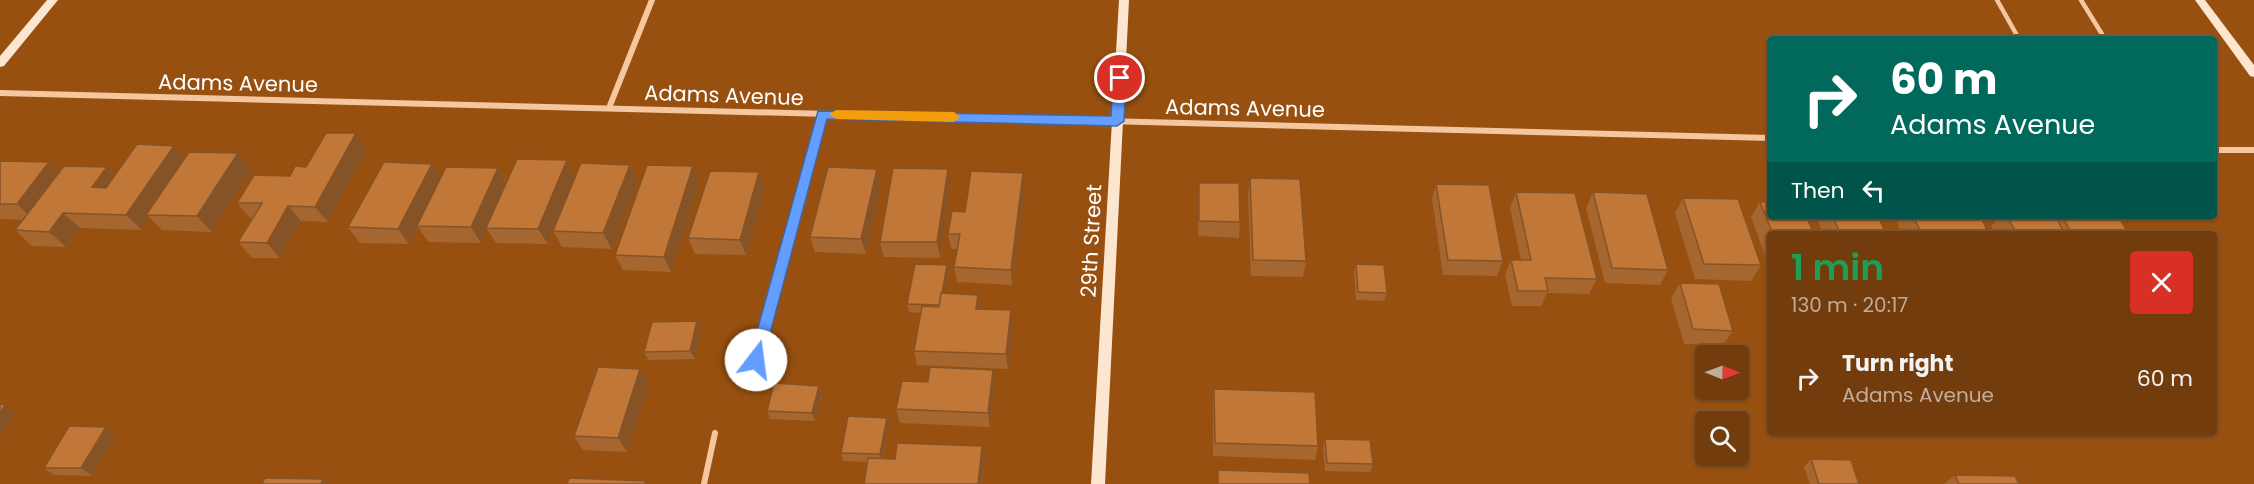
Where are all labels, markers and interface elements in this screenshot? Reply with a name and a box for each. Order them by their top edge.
text: 60 m [1890,50,1998,109]
pin [1094,52,1145,103]
icon: right [1791,60,1869,138]
icon: arrive [1103,61,1136,94]
street label: Adams Avenue [158,67,318,99]
street label: Adams Avenue [644,78,804,112]
street label: Adams Avenue [1165,92,1325,124]
text: Adams Avenue [1890,106,2095,143]
icon: left [1857,174,1890,207]
text: Then [1791,175,1845,206]
street label: 29th Street [1074,184,1108,298]
text: 1 min [1791,242,1884,293]
button: close [2130,251,2193,314]
text: 130 m · 20:17 [1791,291,1908,319]
position arrow [724,328,788,392]
north arrow [1695,345,1749,399]
map controls [1695,345,1749,465]
text: Turn right [1842,348,1953,379]
icon: right [1791,362,1824,395]
text: 60 m [2137,363,2193,394]
text: Adams Avenue [1842,381,1994,409]
button: search [1695,411,1749,465]

